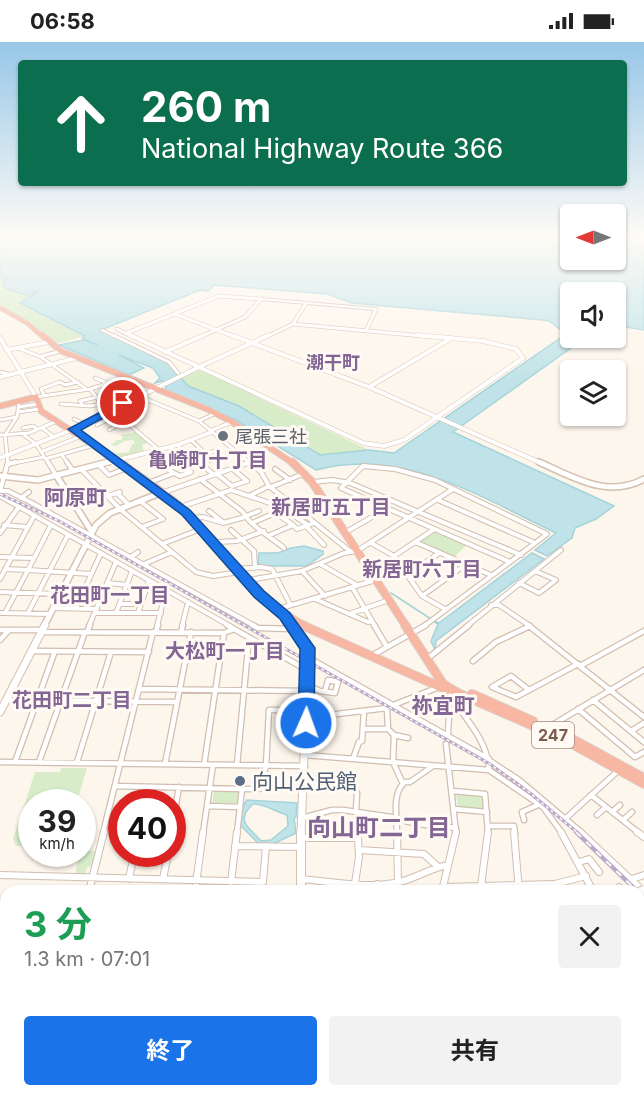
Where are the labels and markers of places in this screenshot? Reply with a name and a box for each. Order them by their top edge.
pin [97,377,148,428]
place label: 尾張三社 [235,426,307,447]
marker: 尾張三社 [216,429,230,443]
place label: 向山公民館 [252,769,357,794]
marker: 向山公民館 [233,774,247,788]

